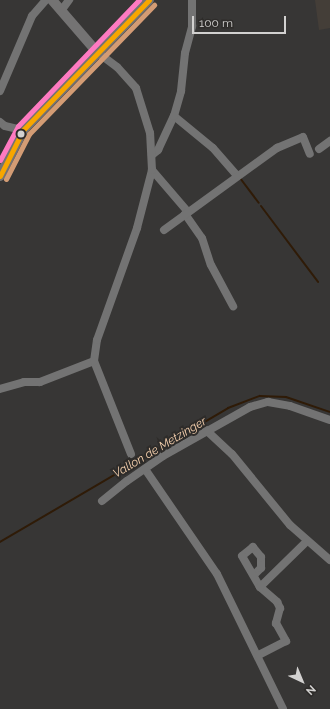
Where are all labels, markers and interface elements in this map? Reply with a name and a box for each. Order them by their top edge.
scale bar [194,8,288,34]
text: 100 m [199,16,233,30]
unlabelled marker [16,129,26,139]
water label: Vallon de Metzinger [111,414,209,482]
north arrow [282,661,322,701]
text: N [303,682,318,698]

